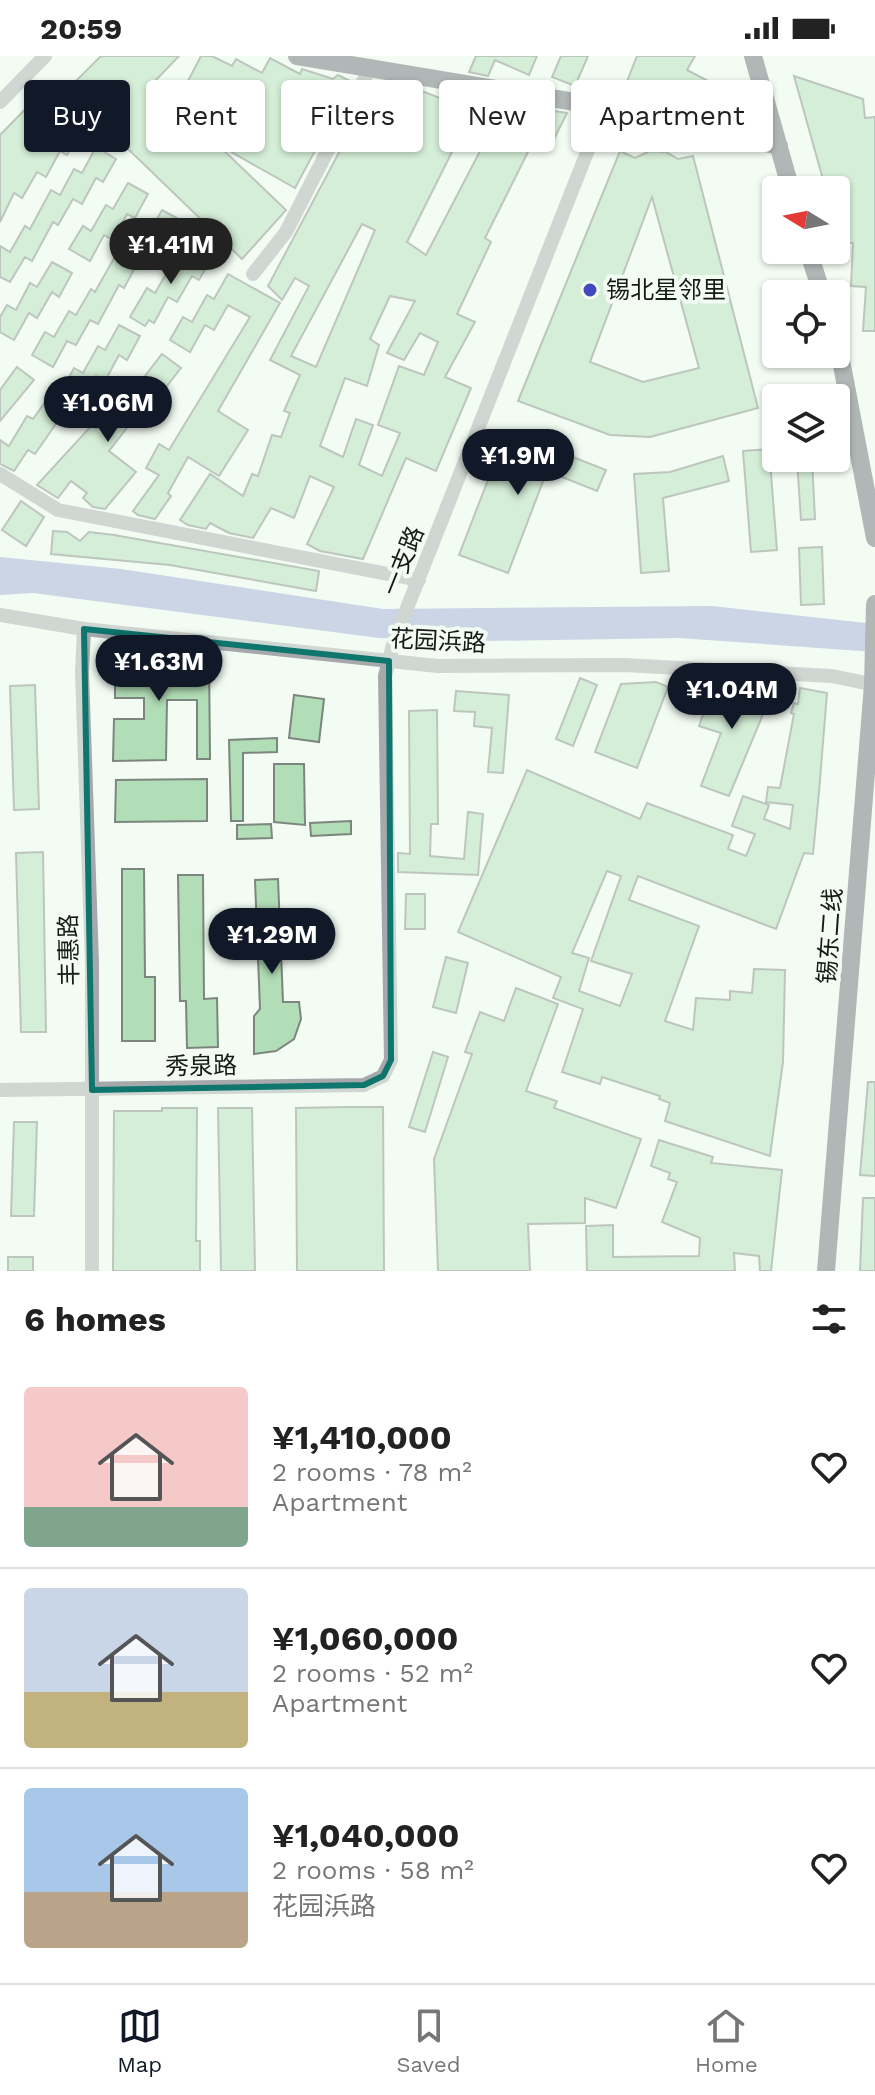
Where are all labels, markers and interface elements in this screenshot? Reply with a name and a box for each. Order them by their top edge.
text: 20:59 [40,11,122,46]
chip: Buy [24,80,130,152]
chip: Rent [146,80,265,152]
chip: Filters [281,80,423,152]
chip: New [439,80,555,152]
chip: Apartment [571,80,773,152]
north arrow [762,176,850,264]
map controls [762,176,850,472]
pin: ¥1.41M [106,218,236,286]
text: ¥1.41M [128,229,215,259]
place label: 锡北星邻里 [606,276,726,304]
button: locate [762,280,850,368]
marker: 锡北星邻里 [581,281,599,299]
pin: ¥1.06M [43,376,173,444]
button: layers [762,384,850,472]
text: ¥1.06M [62,387,154,417]
pin: ¥1.9M [462,429,574,497]
text: ¥1.9M [480,440,556,470]
street label: 一支路 [377,522,429,600]
street label: 花园浜路 [389,625,487,657]
pin: ¥1.63M [94,635,224,703]
text: ¥1.63M [113,646,205,676]
pin: ¥1.04M [667,663,797,731]
text: ¥1.04M [685,674,779,704]
street label: 锡东二线 [813,887,847,985]
pin: ¥1.29M [207,908,337,976]
street label: 丰惠路 [54,914,84,986]
text: ¥1.29M [226,919,318,949]
street label: 秀泉路 [165,1051,237,1081]
icon: filters [807,1297,851,1341]
text: 6 homes [24,1299,166,1339]
text: ¥1,410,000 [272,1417,452,1457]
icon: home [88,1419,184,1515]
icon: heart [807,1445,851,1489]
text: 2 rooms · 78 m² [272,1457,472,1487]
text: Apartment [272,1487,408,1517]
text: ¥1,060,000 [272,1618,458,1658]
icon: home [88,1620,184,1716]
icon: heart [807,1646,851,1690]
text: 2 rooms · 52 m² [272,1658,473,1688]
text: Apartment [272,1688,408,1718]
text: ¥1,040,000 [272,1815,459,1855]
icon: home [88,1820,184,1916]
icon: heart [807,1846,851,1890]
text: 2 rooms · 58 m² [272,1855,474,1885]
text: 花园浜路 [272,1891,376,1921]
tab: Map [117,2004,162,2077]
tab: Saved [397,2004,460,2077]
tab: Home [695,2004,758,2077]

